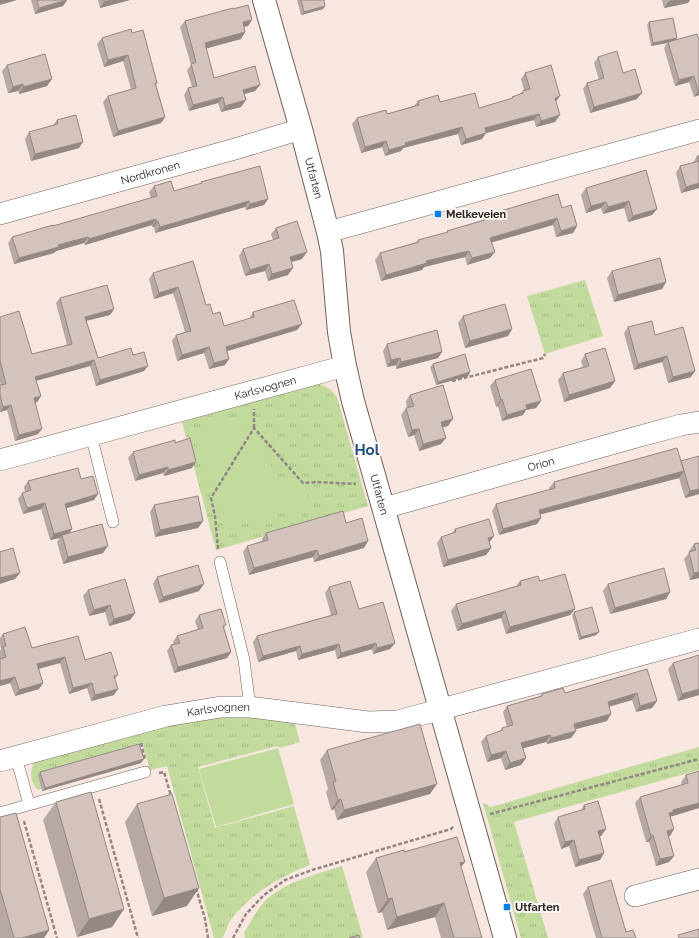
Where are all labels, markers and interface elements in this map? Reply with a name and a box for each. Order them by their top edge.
street label: Utfarten [302,156,325,200]
street label: Nordkronen [119,159,182,187]
place label: Melkeveien [446,208,507,221]
marker: Melkeveien [433,209,443,219]
street label: Karlsvognen [233,374,298,403]
district label: Hol [355,441,380,459]
street label: Orion [526,454,556,474]
street label: Utfarten [367,473,391,517]
street label: Karlsvognen [186,701,250,719]
place label: Utfarten [515,901,560,914]
marker: Utfarten [502,902,512,912]

